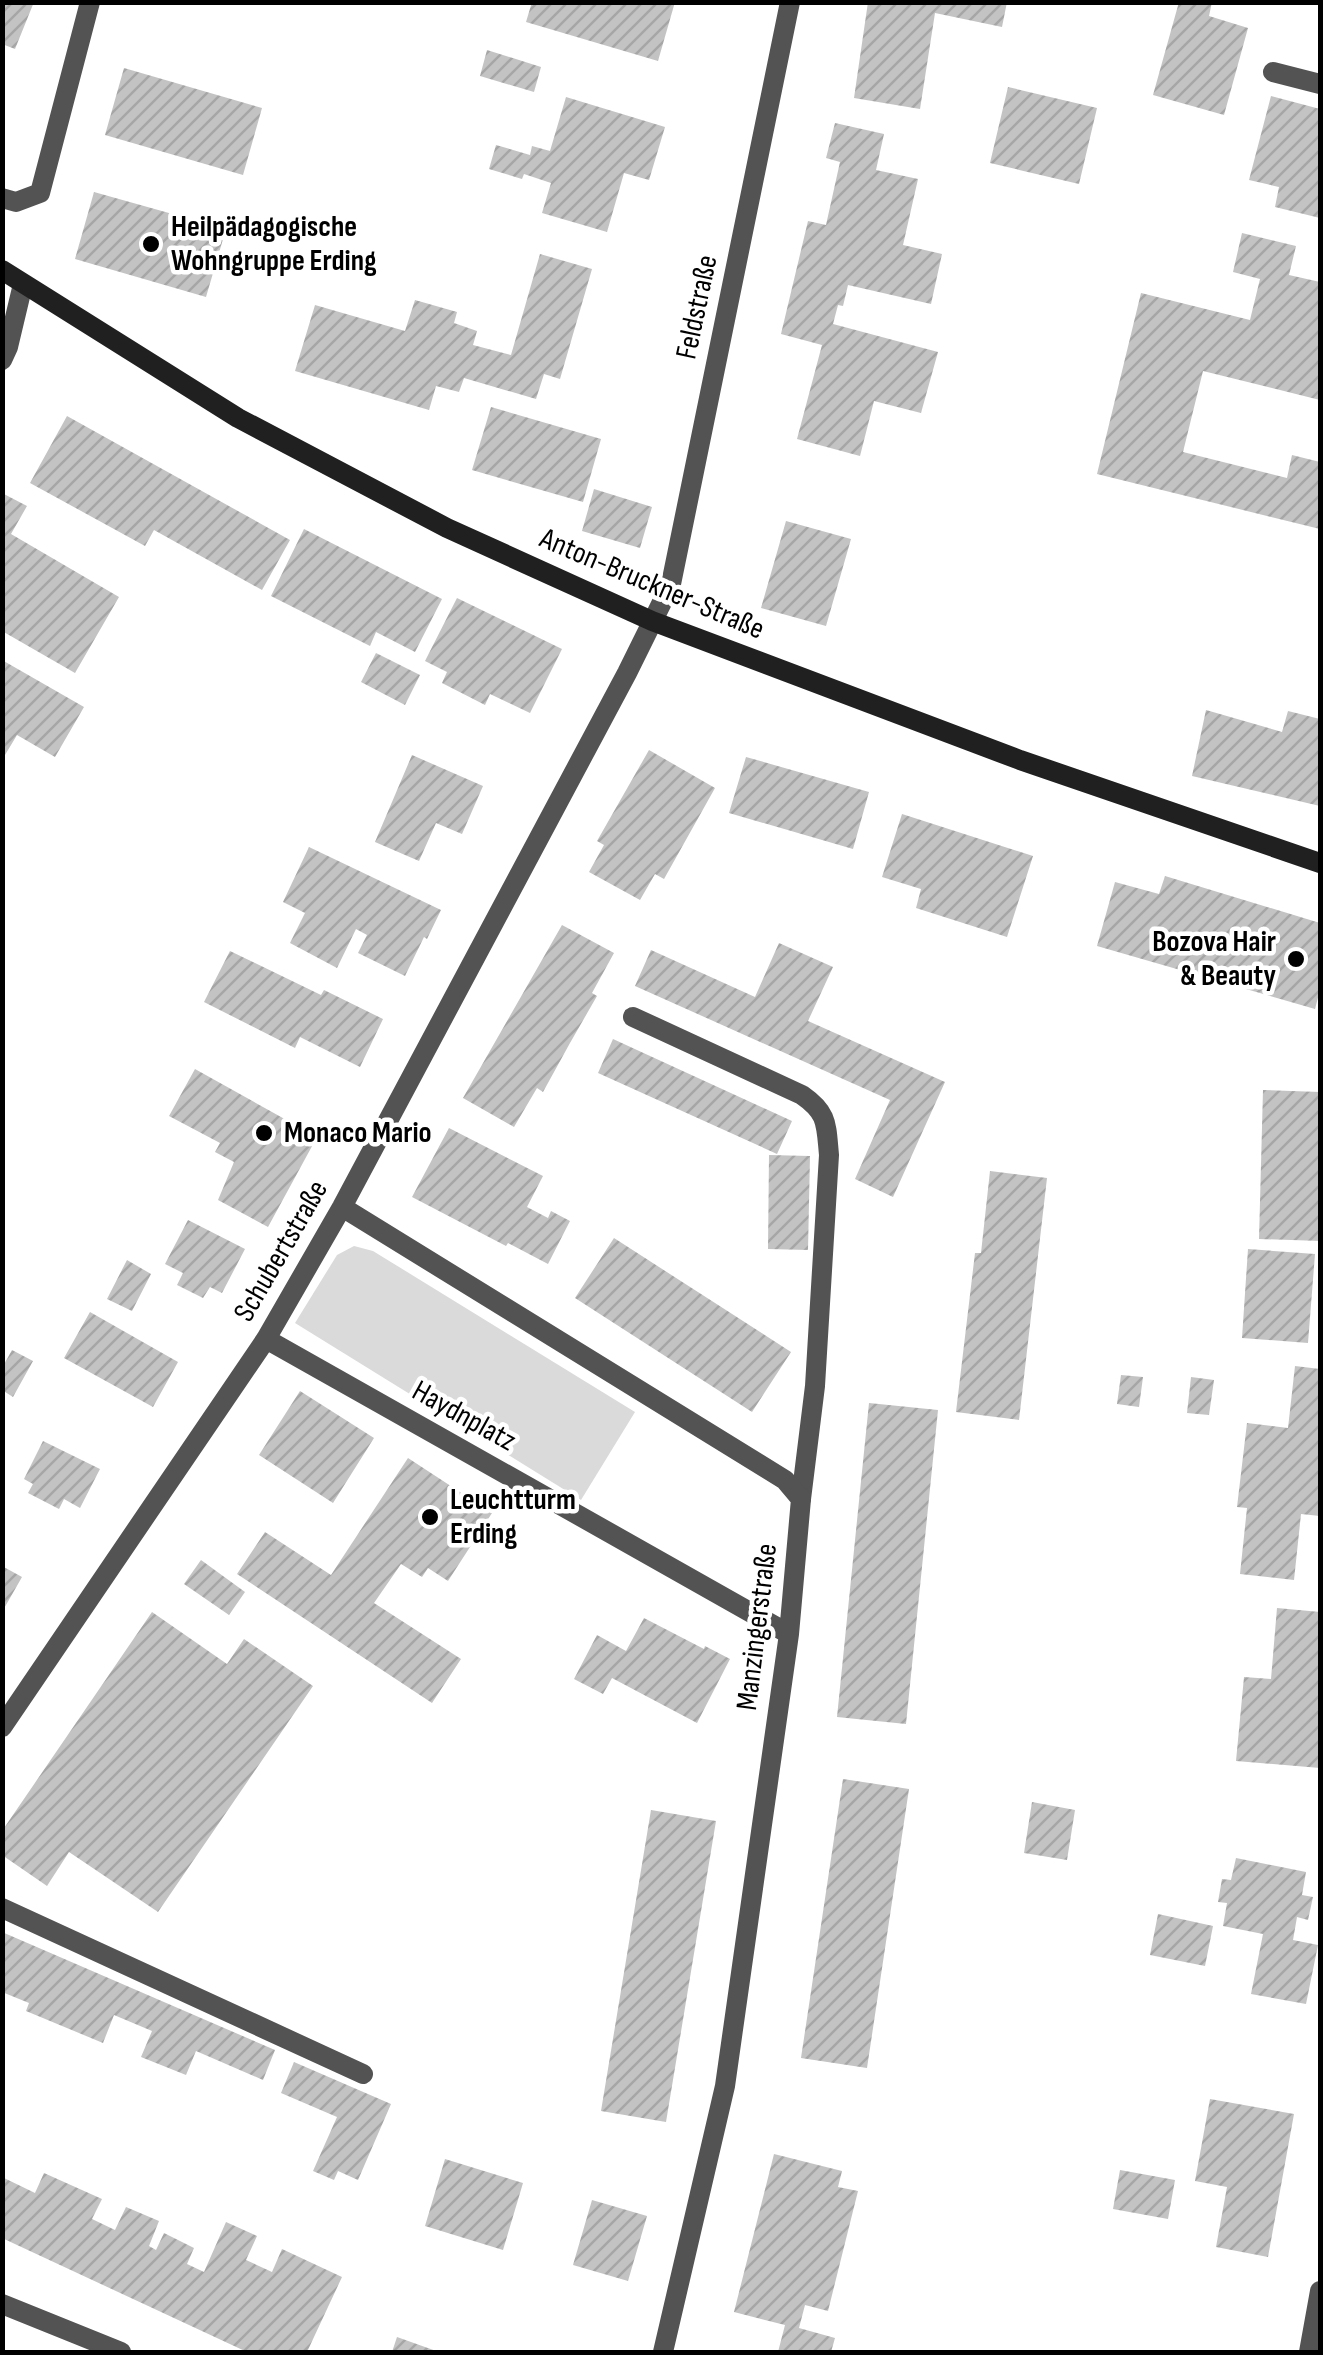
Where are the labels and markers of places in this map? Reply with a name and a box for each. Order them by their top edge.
place label: Heilpädagogische Wohngruppe Erding [171,209,377,279]
marker: Heilpädagogische Wohngruppe Erding [140,233,162,255]
place label: Bozova Hair & Beauty [1152,924,1277,994]
marker: Bozova Hair & Beauty [1285,948,1307,970]
place label: Monaco Mario [284,1115,432,1151]
marker: Monaco Mario [253,1122,275,1144]
place label: Leuchtturm Erding [450,1482,576,1552]
marker: Leuchtturm Erding [419,1506,441,1528]

